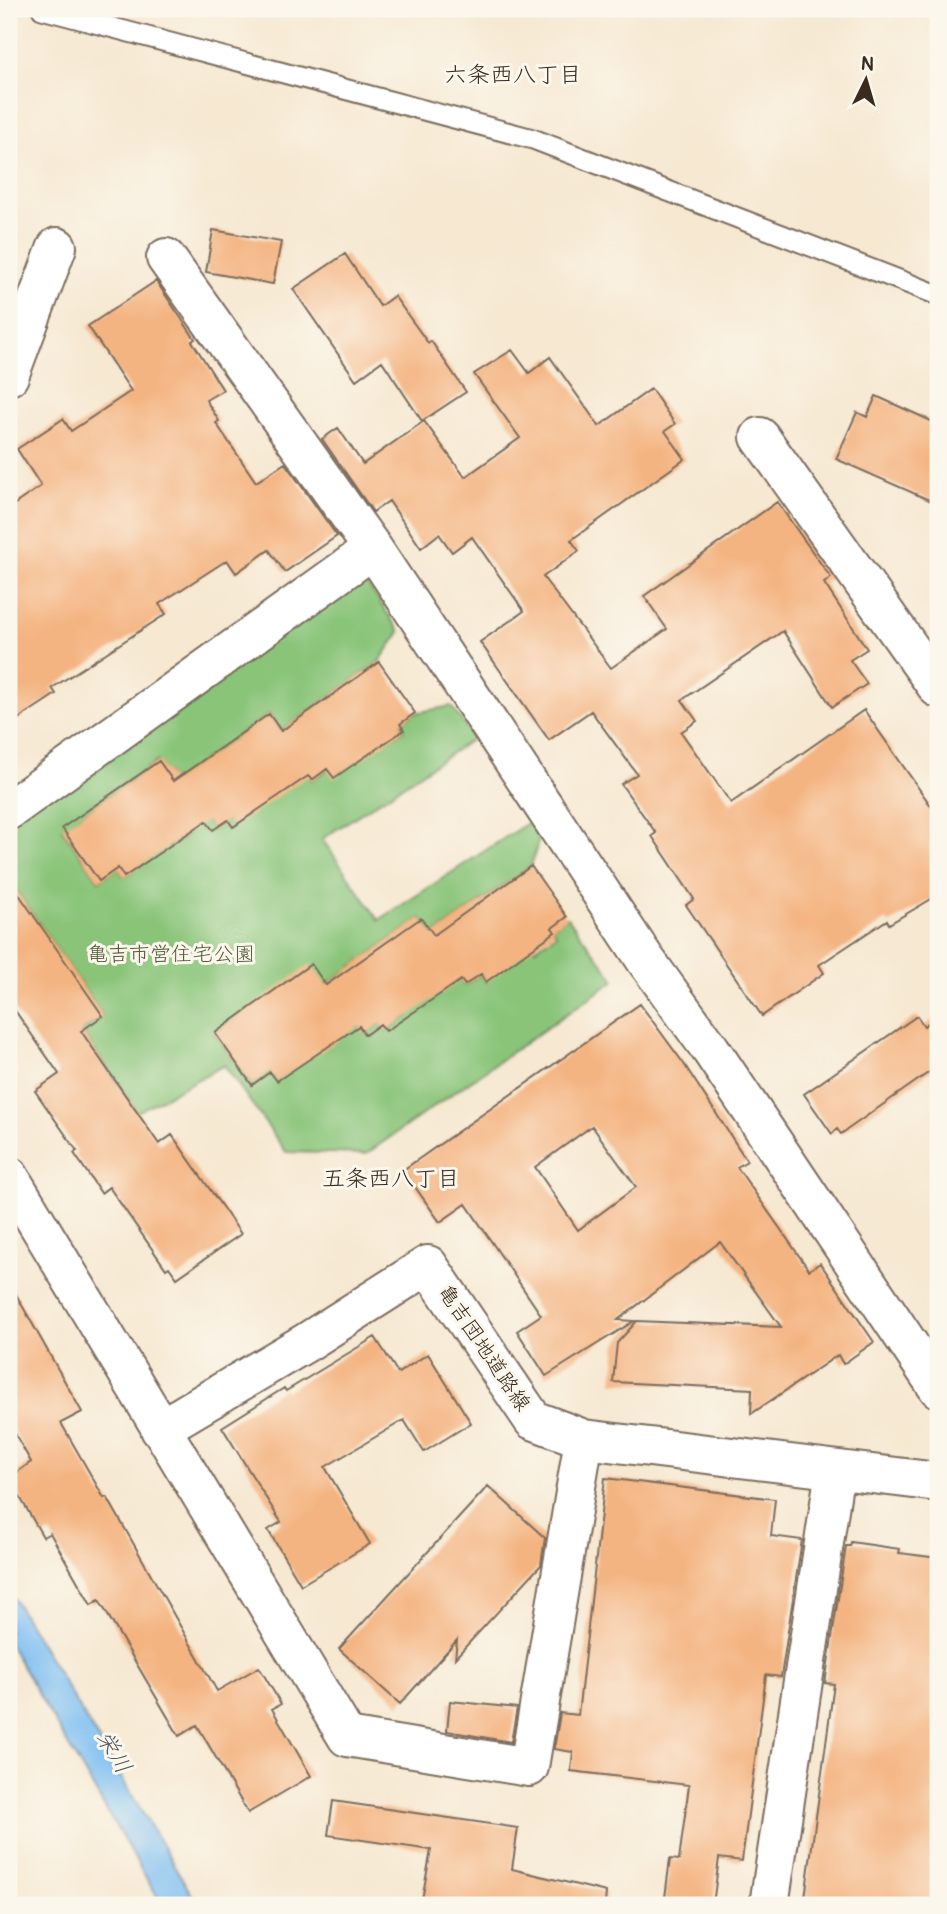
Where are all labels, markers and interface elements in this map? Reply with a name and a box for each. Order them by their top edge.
north arrow [832,46,902,116]
text: N [860,52,875,77]
district label: 六条西八丁目 [444,60,582,89]
park label: 亀吉市営住宅公園 [87,941,255,968]
district label: 五条西八丁目 [322,1164,460,1193]
street label: 亀吉団地道路線 [432,1280,536,1416]
water label: 栄川 [90,1725,138,1779]

